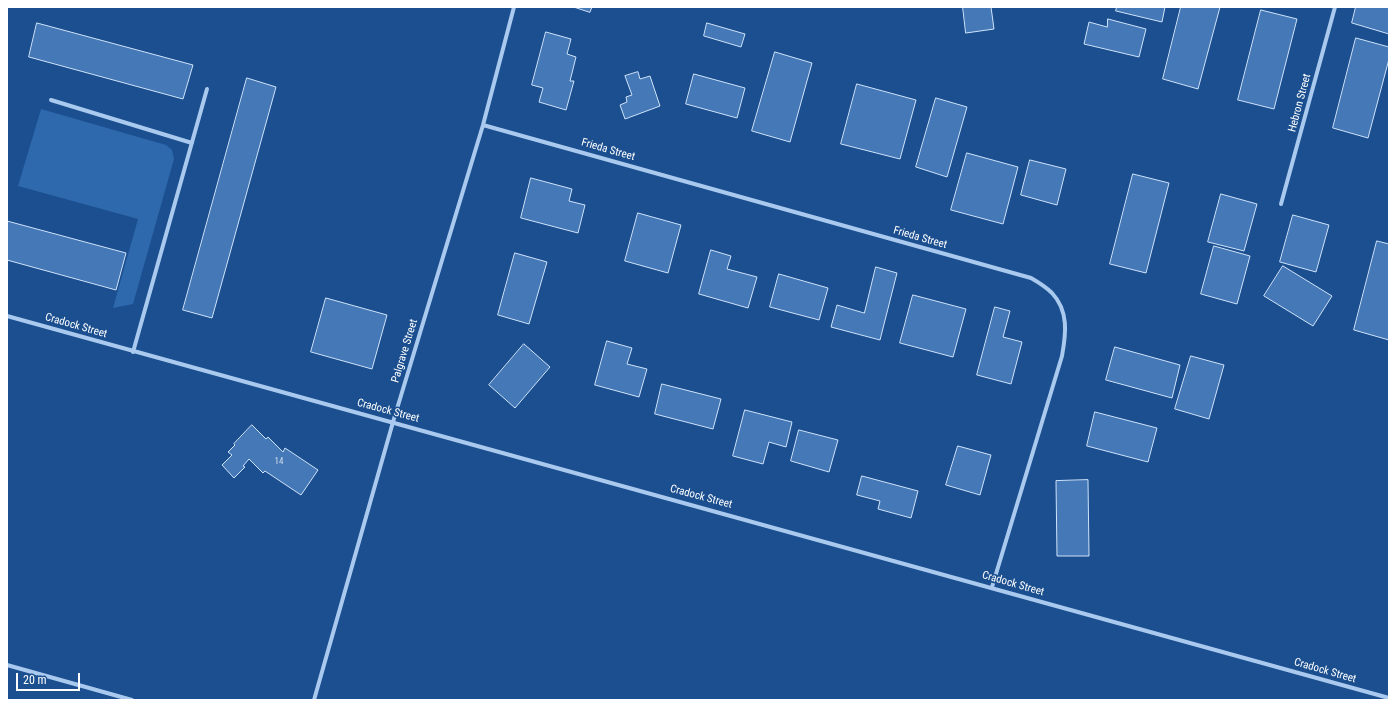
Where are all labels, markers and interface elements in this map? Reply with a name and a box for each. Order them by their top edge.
street label: Hebron Street [1286,72,1314,134]
street label: Frieda Street [580,136,636,164]
street label: Frieda Street [892,224,948,252]
street label: Cradock Street [43,311,109,341]
street label: Palgrave Street [389,318,421,384]
street label: Cradock Street [355,396,421,426]
house number: 14 [275,457,283,467]
street label: Cradock Street [668,482,734,512]
street label: Cradock Street [980,569,1046,599]
street label: Cradock Street [1292,656,1358,686]
scale bar [18,665,82,691]
text: 20 m [23,673,47,687]

